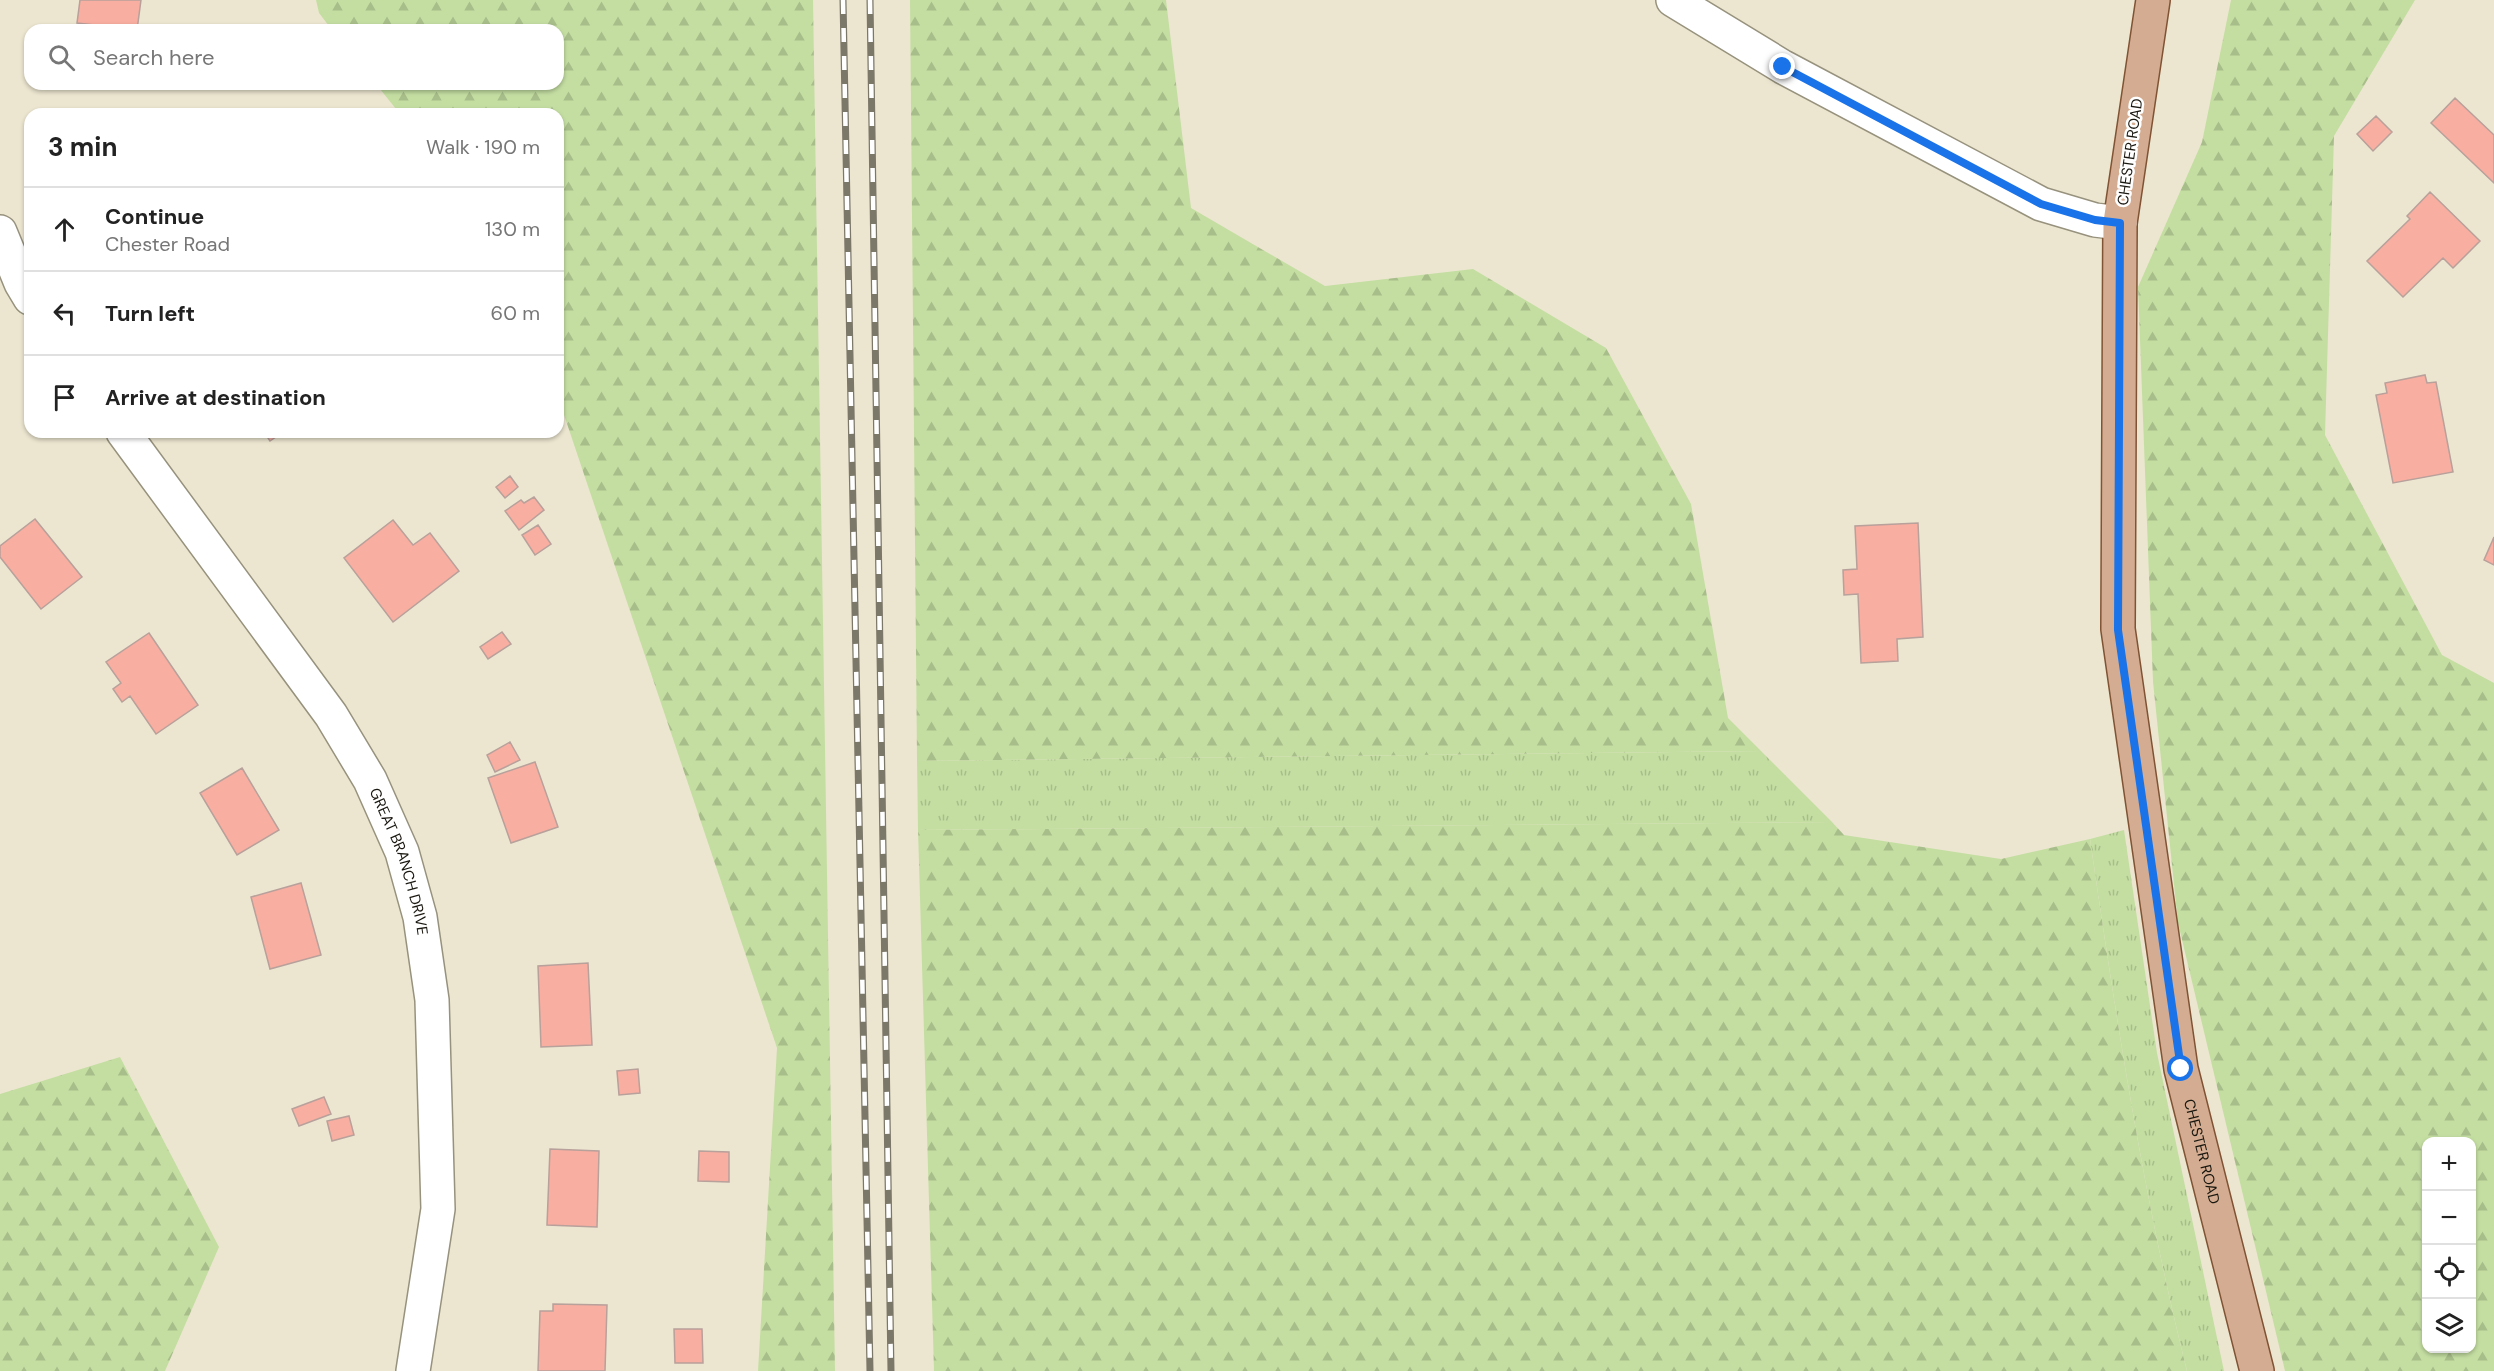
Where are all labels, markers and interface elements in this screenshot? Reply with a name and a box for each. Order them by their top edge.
search box [24,24,564,90]
icon: search [45,41,78,74]
text: Search here [93,43,214,72]
route end [1769,53,1795,79]
street label: CHESTER ROAD [2113,97,2147,207]
text: 3 min [48,130,117,164]
text: Walk · 190 m [426,134,540,160]
text: Continue [105,202,204,231]
icon: ahead [48,213,81,246]
text: 130 m [485,216,540,242]
text: Chester Road [105,231,230,257]
icon: left [48,297,81,330]
text: Turn left [105,299,195,328]
text: 60 m [491,300,540,326]
icon: arrive [48,381,81,414]
text: Arrive at destination [105,383,326,412]
street label: GREAT BRANCH DRIVE [365,785,432,936]
route start [2167,1055,2193,1081]
street label: CHESTER ROAD [2179,1097,2225,1206]
map controls [2422,1137,2476,1353]
button: + [2422,1137,2476,1191]
button: − [2422,1191,2476,1245]
button: locate [2422,1245,2476,1299]
button: layers [2422,1299,2476,1353]

